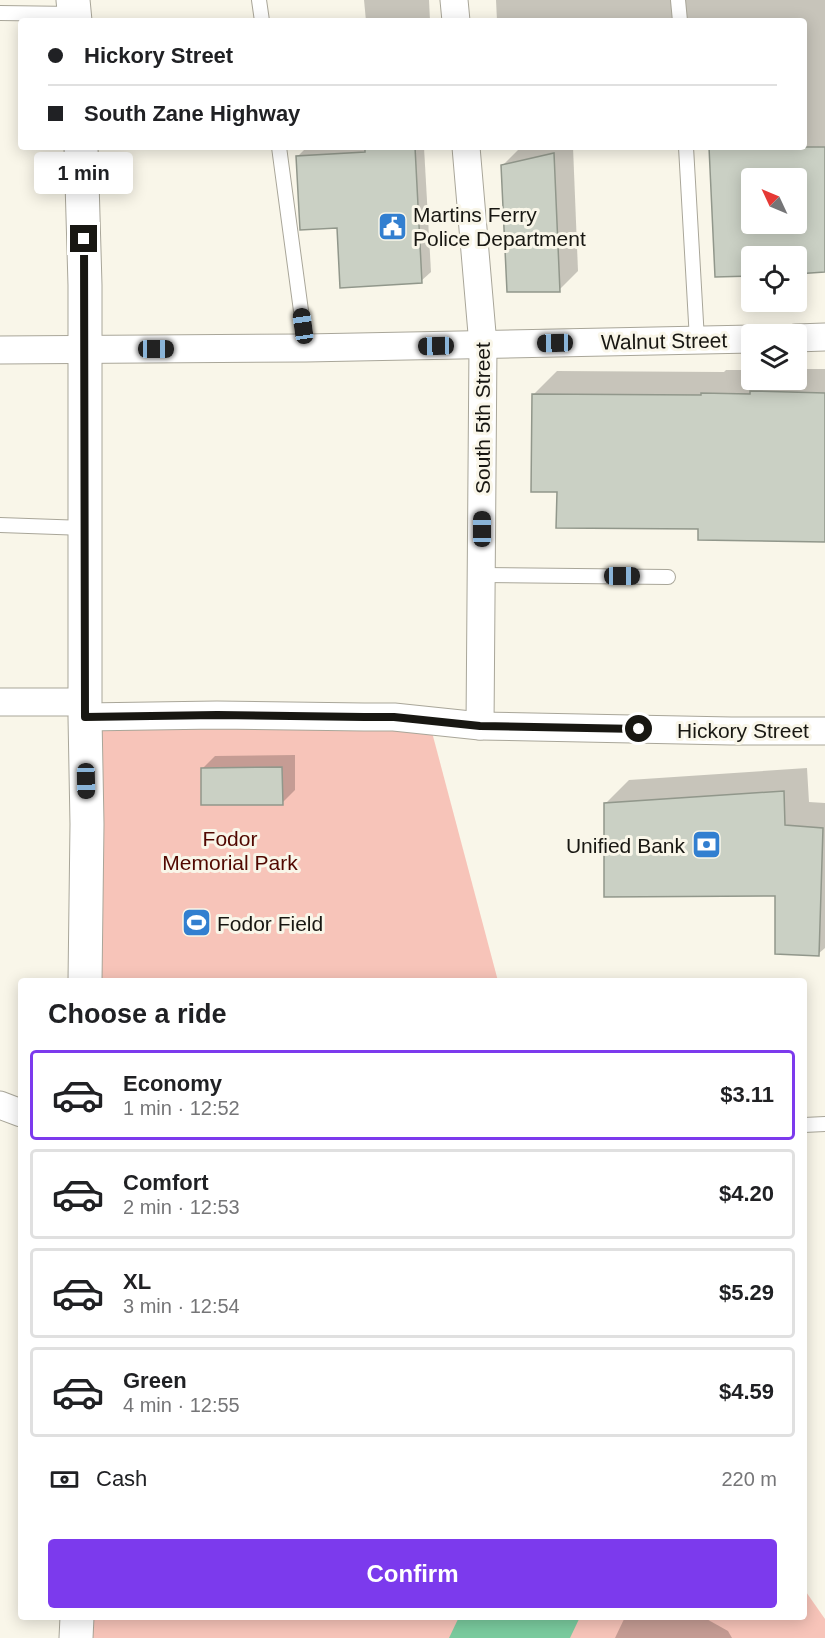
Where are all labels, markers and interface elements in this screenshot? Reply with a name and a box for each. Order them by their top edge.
text: Hickory Street [84,43,233,68]
text: South Zane Highway [84,101,300,126]
callout: 1 min [34,152,134,194]
text: 1 min [57,162,110,184]
north arrow [741,168,807,234]
map controls [741,168,807,390]
place label: Martins Ferry Police Department [413,203,586,250]
public building icon: Martins Ferry Police Department [376,210,408,242]
route end [70,225,97,252]
button: locate [741,246,807,312]
car [292,307,314,345]
button: layers [741,324,807,390]
street label: Walnut Street [601,328,728,354]
car [537,334,573,352]
car [418,337,454,355]
car [138,340,174,358]
street label: South 5th Street [471,342,494,494]
car [473,511,491,547]
car [604,567,640,585]
route start [625,715,652,742]
street label: Hickory Street [677,719,809,742]
car [77,763,95,799]
park label: Fodor Memorial Park [162,827,298,874]
bank icon: Unified Bank [690,829,722,861]
place label: Unified Bank [566,834,685,857]
sports icon: Fodor Field [180,907,212,939]
place label: Fodor Field [217,912,323,935]
text: Choose a ride [48,999,227,1029]
icon: car [51,1068,105,1122]
text: Economy [123,1071,222,1096]
text: $3.11 [720,1082,774,1107]
text: 1 min · 12:52 [123,1097,240,1119]
icon: car [51,1167,105,1221]
text: Comfort [123,1170,209,1195]
text: $4.20 [719,1181,774,1206]
text: 2 min · 12:53 [123,1196,240,1218]
icon: car [51,1266,105,1320]
text: XL [123,1269,151,1294]
text: $5.29 [719,1280,774,1305]
text: 3 min · 12:54 [123,1295,240,1317]
icon: car [51,1365,105,1419]
text: Green [123,1368,187,1393]
text: $4.59 [719,1379,774,1404]
text: 4 min · 12:55 [123,1394,240,1416]
icon: cash [48,1463,81,1496]
text: Cash [96,1466,147,1491]
text: 220 m [721,1468,777,1490]
button: Confirm [48,1539,777,1608]

